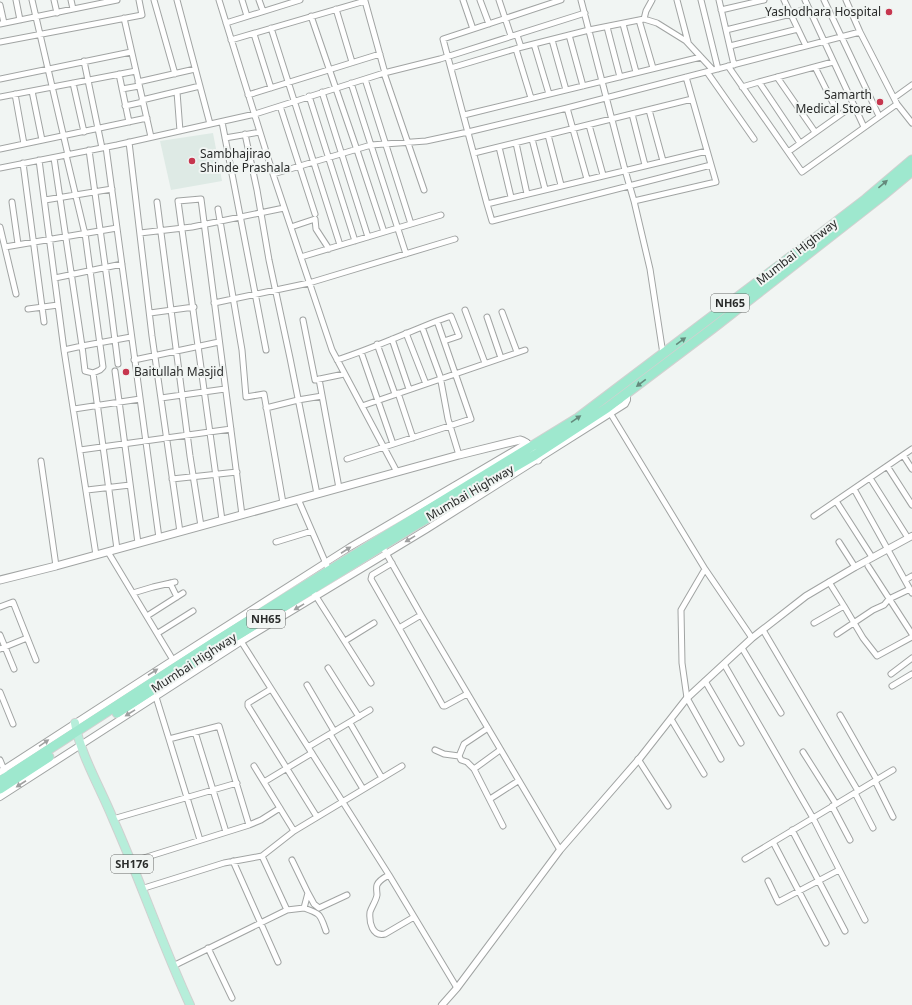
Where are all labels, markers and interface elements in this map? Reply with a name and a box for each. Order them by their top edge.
place label: Yashodhara Hospital [765,3,881,20]
marker: Yashodhara Hospital [884,7,894,17]
place label: Samarth Medical Store [795,86,872,117]
marker: Samarth Medical Store [875,97,885,107]
place label: Sambhajirao Shinde Prashala [200,145,290,176]
marker: Sambhajirao Shinde Prashala [187,156,197,166]
one-way arrow [878,180,888,189]
street label: Mumbai Highway [752,214,842,289]
road number: NH65 [711,294,749,312]
one-way arrow [675,337,686,345]
place label: Baitullah Masjid [134,363,224,380]
marker: Baitullah Masjid [121,367,131,377]
one-way arrow [635,378,646,387]
one-way arrow [571,415,582,423]
street label: Mumbai Highway [423,460,518,525]
one-way arrow [404,536,416,543]
one-way arrow [341,546,351,554]
one-way arrow [293,604,305,611]
road number: NH65 [247,610,285,628]
street label: Mumbai Highway [148,628,241,697]
one-way arrow [147,669,159,676]
one-way arrow [124,710,136,717]
one-way arrow [39,739,49,747]
one-way arrow [15,780,26,788]
road number: SH176 [111,855,153,873]

